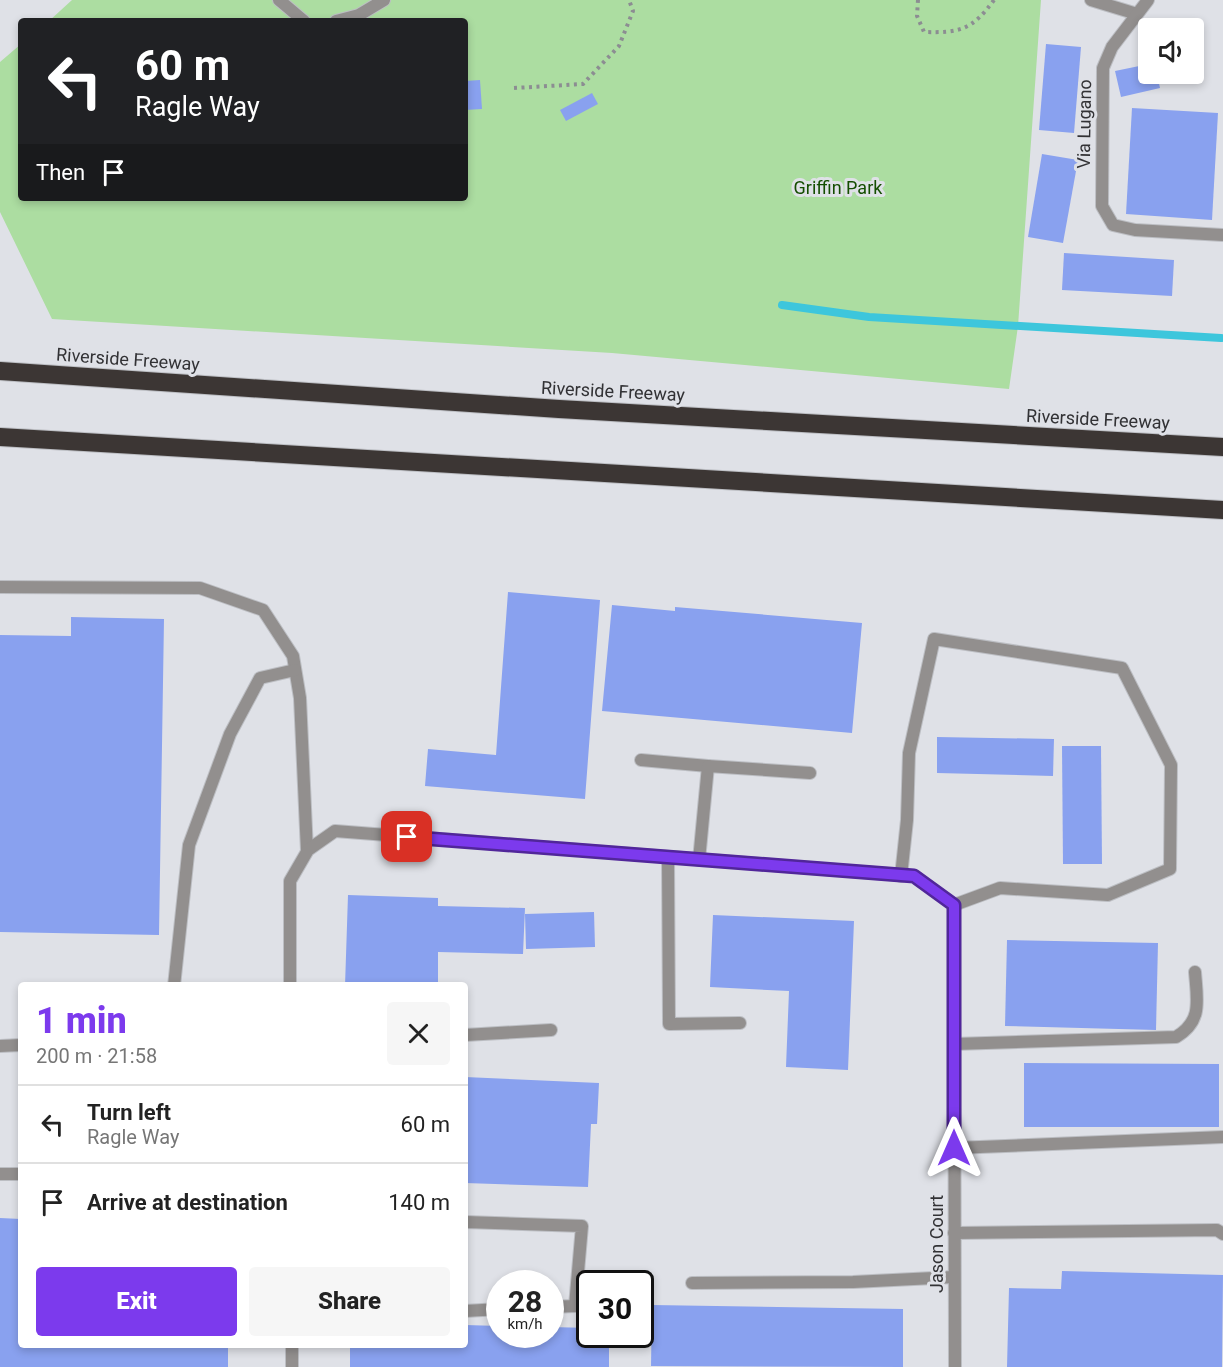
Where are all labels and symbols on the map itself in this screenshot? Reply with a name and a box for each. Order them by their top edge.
street label: Via Lugano [1073,79,1095,169]
park label: Griffin Park [794,177,883,198]
street label: Riverside Freeway [55,344,201,375]
street label: Riverside Freeway [541,377,686,405]
street label: Riverside Freeway [1026,405,1171,433]
pin [381,811,432,862]
position arrow [922,1116,986,1180]
street label: Jason Court [926,1195,947,1293]
speed limit sign: 30 [576,1270,654,1348]

